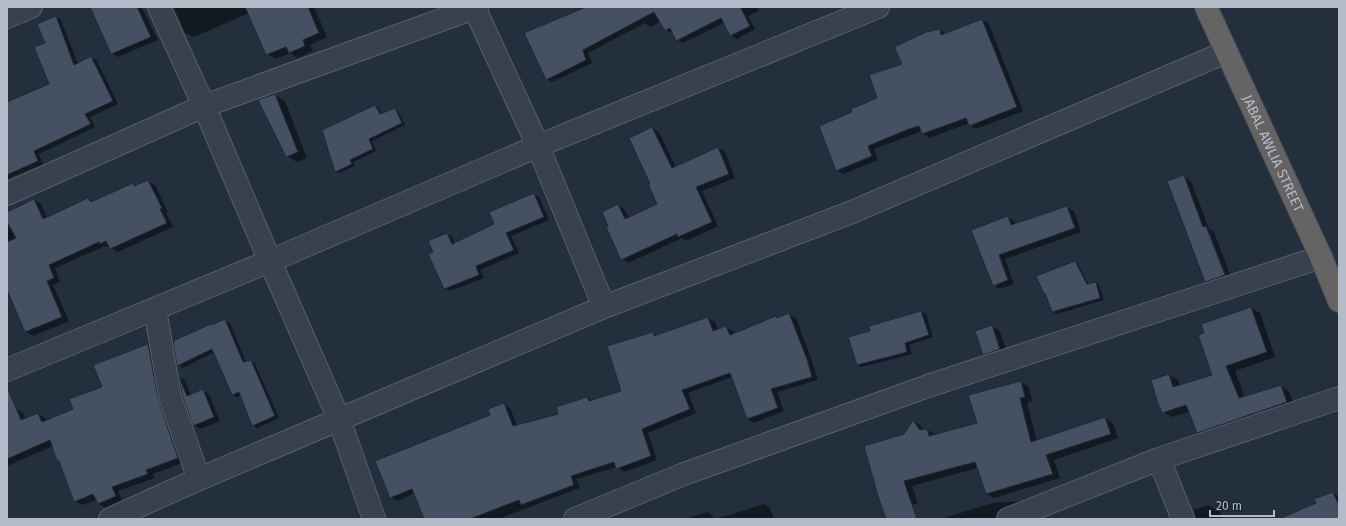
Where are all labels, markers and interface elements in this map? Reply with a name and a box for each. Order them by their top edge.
street label: JABAL AWLIA STREET [1239,92,1307,216]
scale bar [1210,492,1274,518]
text: 20 m [1216,499,1242,513]

